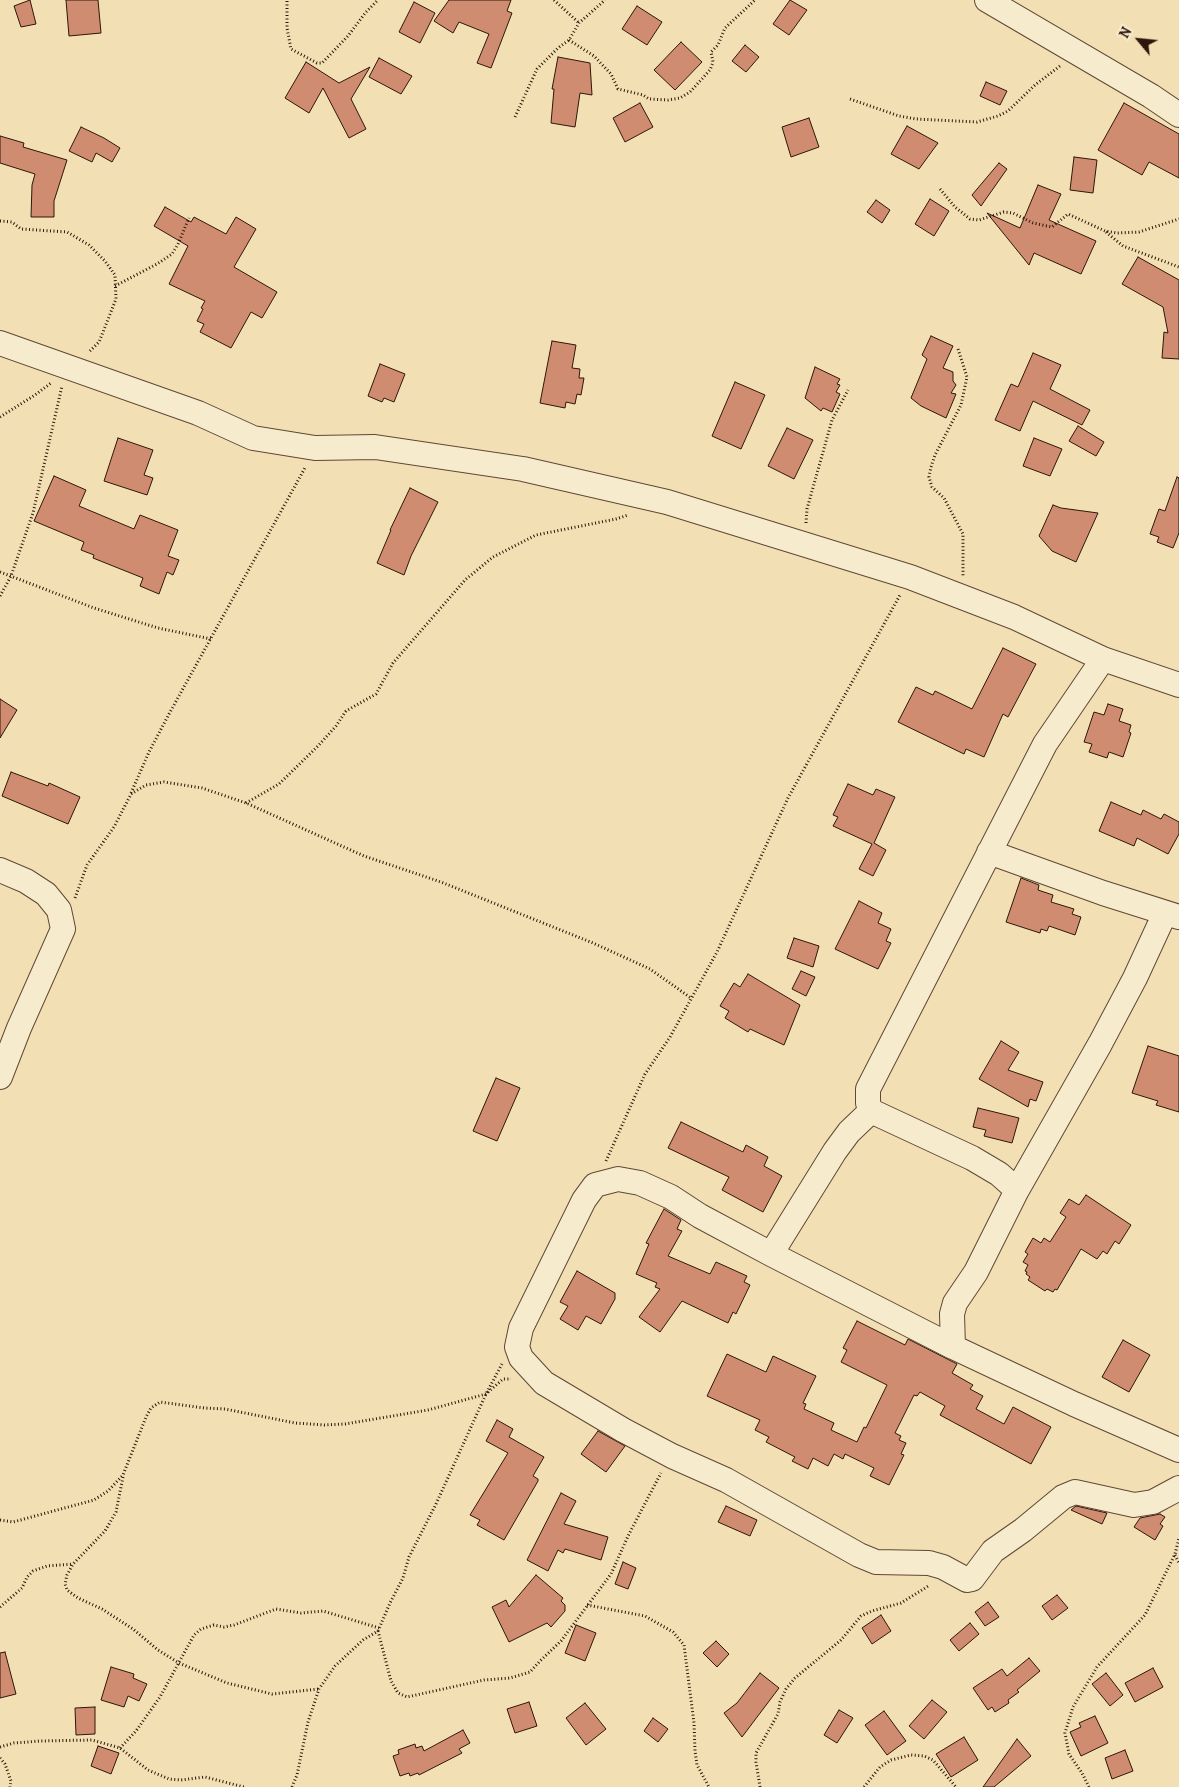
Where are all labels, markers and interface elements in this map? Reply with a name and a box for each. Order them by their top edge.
north arrow [1114,15,1164,65]
text: N [1115,24,1136,42]

